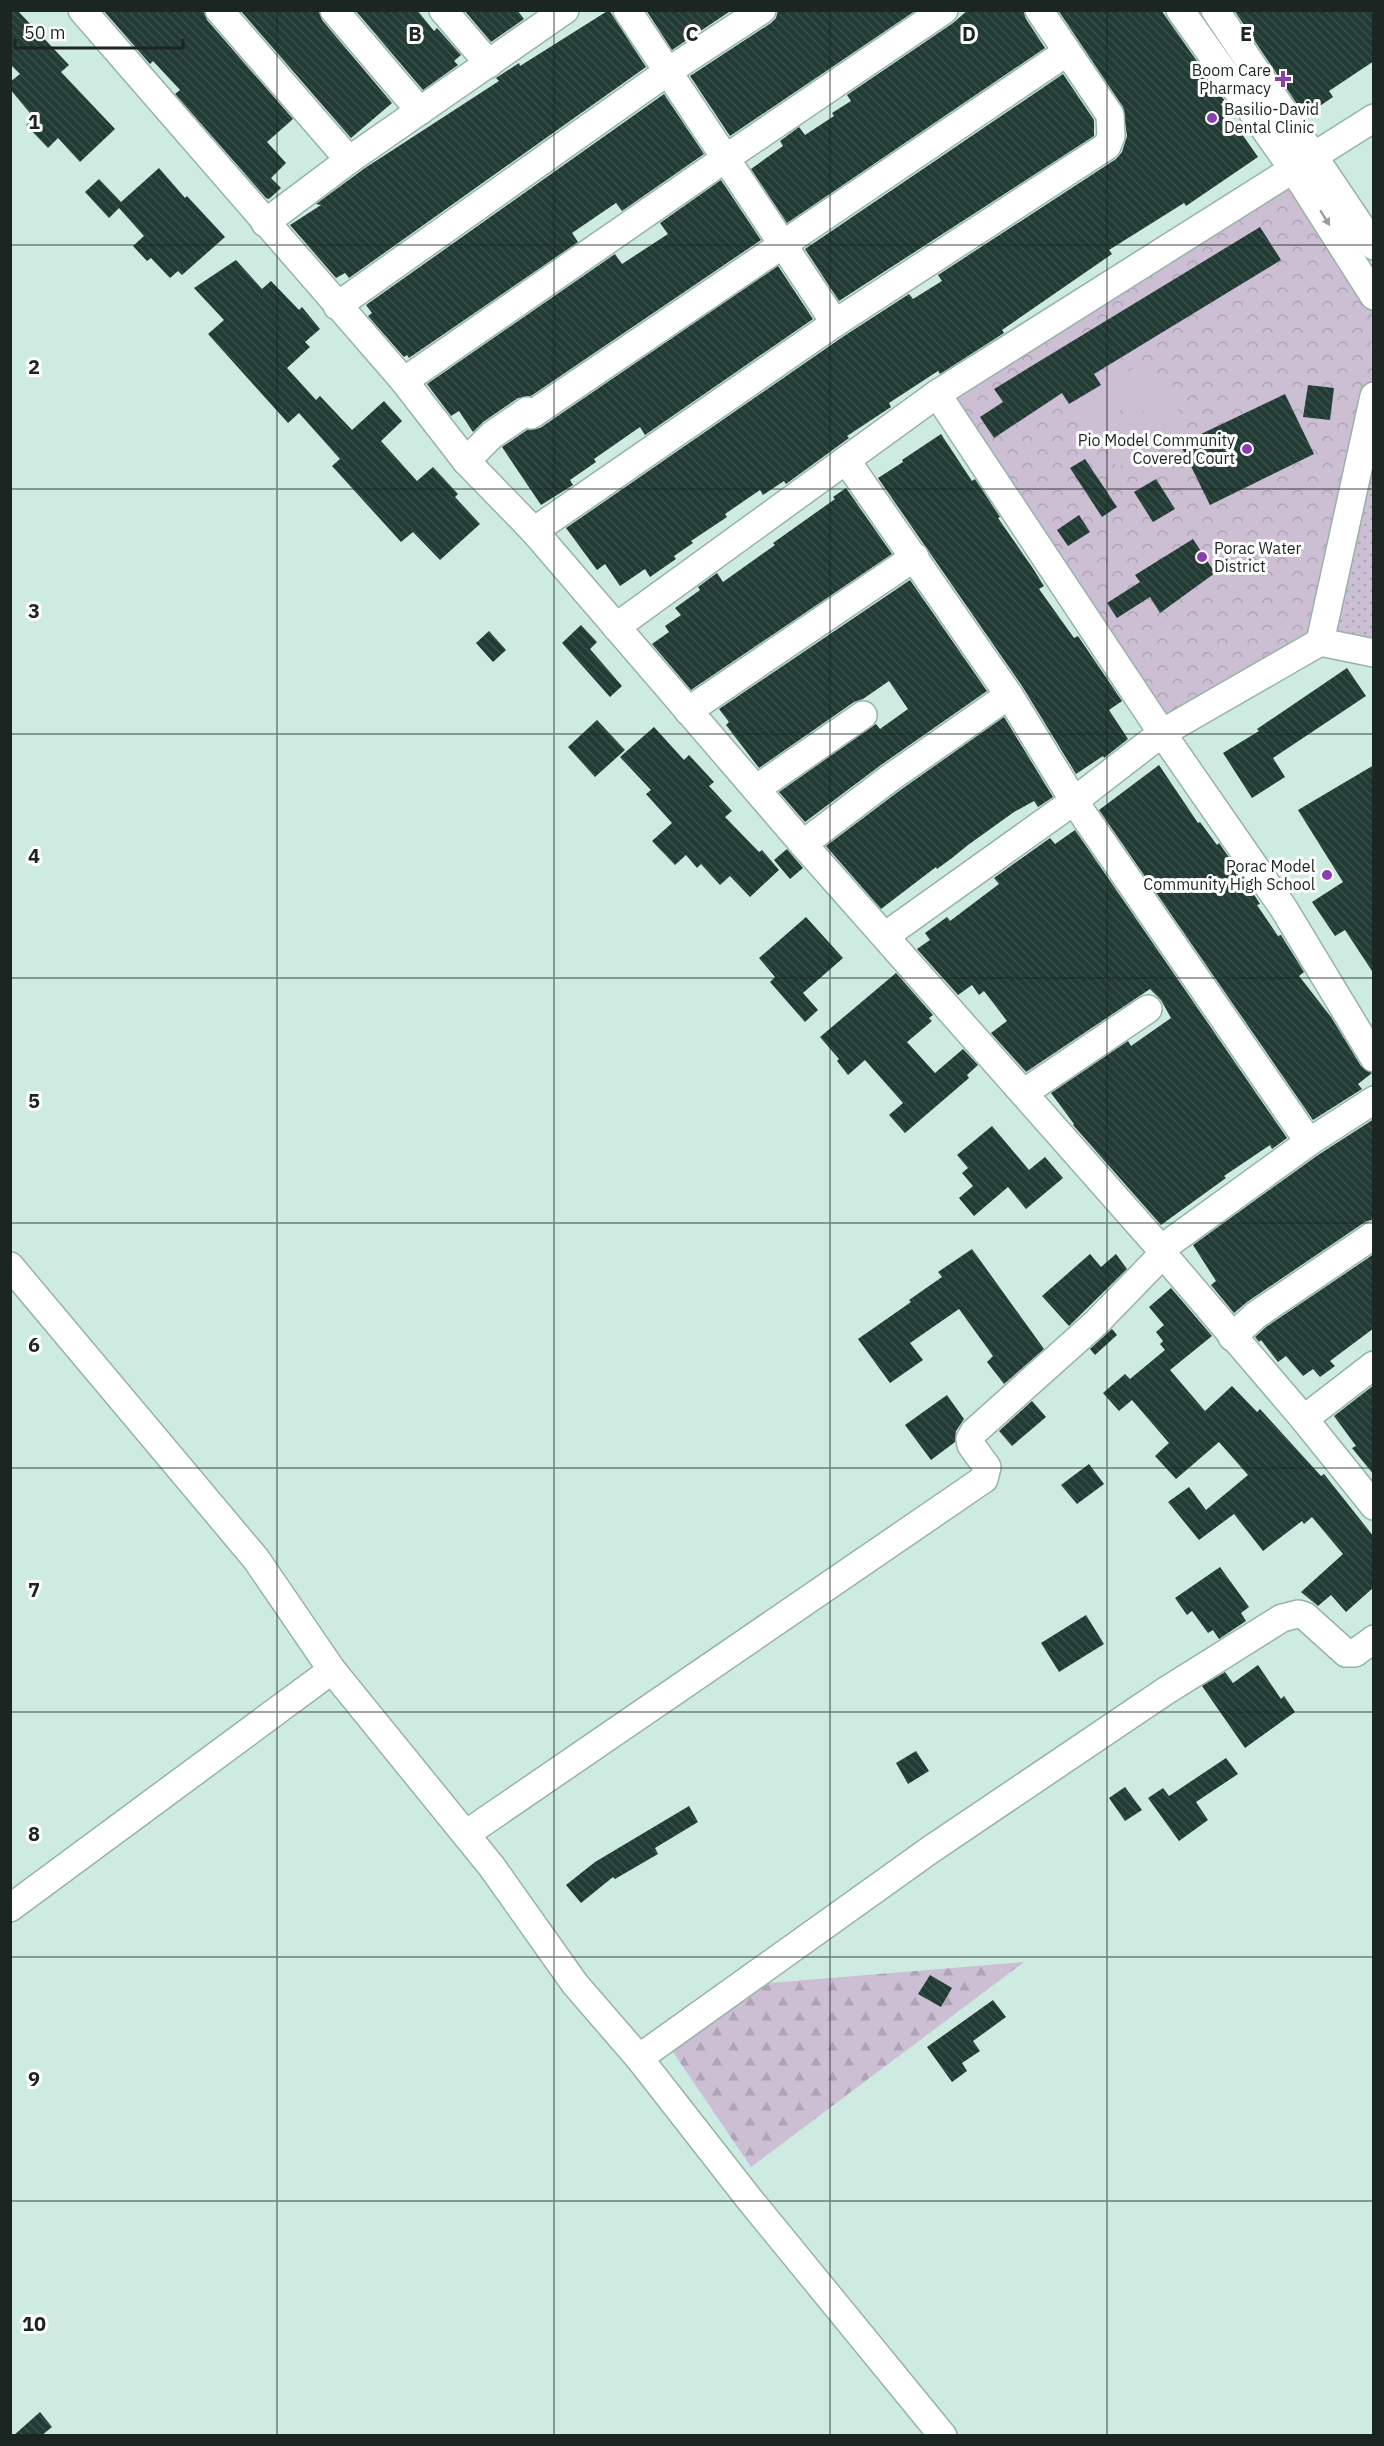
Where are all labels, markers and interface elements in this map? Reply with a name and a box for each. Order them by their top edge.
scale bar [15,12,183,50]
text: B [408,20,422,47]
text: C [685,20,699,47]
text: D [962,20,976,47]
text: E [1240,20,1252,47]
text: 50 m [24,21,66,44]
place label: Boom Care Pharmacy [1192,60,1271,98]
marker: Boom Care Pharmacy [1276,72,1290,86]
place label: Basilio-David Dental Clinic [1224,99,1319,137]
text: 1 [28,108,40,135]
marker: Basilio-David Dental Clinic [1205,111,1219,125]
one-way arrow [1319,210,1330,226]
text: 2 [28,353,40,380]
place label: Pio Model Community Covered Court [1078,430,1235,468]
marker: Pio Model Community Covered Court [1240,442,1254,456]
place label: Porac Water District [1214,538,1301,576]
marker: Porac Water District [1195,550,1209,564]
text: 3 [28,597,40,624]
text: 4 [28,842,40,869]
place label: Porac Model Community High School [1143,856,1315,894]
marker: Porac Model Community High School [1320,868,1334,882]
text: 5 [28,1087,40,1114]
text: 6 [28,1331,40,1358]
text: 7 [28,1576,40,1603]
text: 8 [28,1820,40,1847]
text: 9 [28,2065,40,2092]
text: 10 [22,2310,46,2337]

